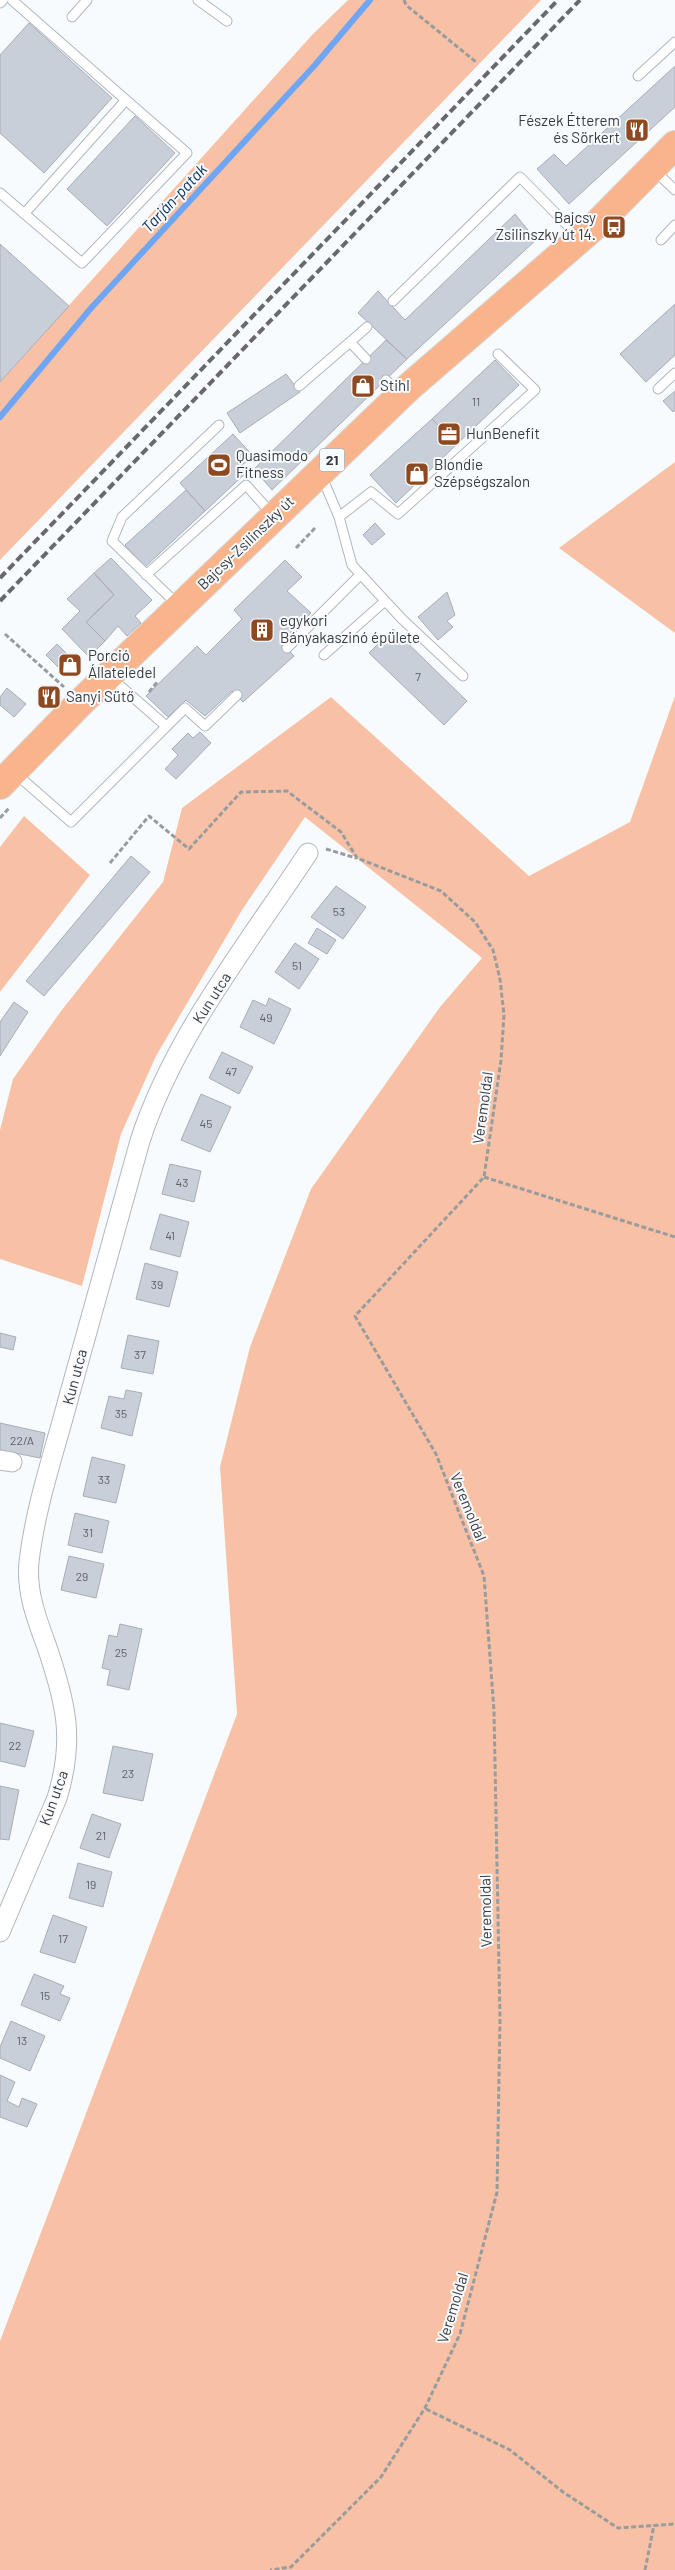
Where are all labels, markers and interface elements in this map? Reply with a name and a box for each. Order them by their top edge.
place label: Fészek Étterem és Sörkert [518,111,620,146]
restaurant icon: Fészek Étterem és Sörkert [624,117,650,143]
water label: Tarján-patak [137,159,210,236]
place label: Bajcsy Zsilinszky út 14. [496,208,596,243]
bus stop icon: Bajcsy Zsilinszky út 14. [601,214,627,240]
shop icon: Stihl [350,373,376,399]
place label: Stihl [380,376,410,394]
house number: 11 [472,394,480,408]
office icon: HunBenefit [436,421,462,447]
place label: HunBenefit [466,424,540,442]
place label: Quasimodo Fitness [236,446,308,481]
road number: 21 [320,448,344,472]
sports icon: Quasimodo Fitness [206,452,232,478]
place label: Blondie Szépségszalon [434,455,530,490]
shop icon: Blondie Szépségszalon [404,461,430,487]
street label: Bajcsy-Zsilinszky út [193,492,297,593]
place label: egykori Bányakaszinó épülete [280,611,420,646]
building icon: egykori Bányakaszinó épülete [249,617,275,643]
place label: Porció Állateledel [88,646,156,681]
shop icon: Porció Állateledel [57,652,83,678]
house number: 7 [415,669,421,683]
restaurant icon: Sanyi Sütő [36,684,62,710]
place label: Sanyi Sütő [66,687,134,705]
house number: 53 [333,904,345,918]
house number: 51 [292,958,302,972]
street label: Kun utca [188,969,234,1026]
house number: 49 [260,1010,272,1024]
house number: 47 [225,1064,237,1078]
street label: Veremoldal [468,1071,496,1145]
house number: 45 [200,1116,212,1130]
house number: 43 [176,1175,188,1189]
house number: 41 [165,1228,175,1242]
house number: 39 [151,1277,163,1291]
street label: Kun utca [58,1347,90,1407]
house number: 37 [134,1347,146,1361]
house number: 35 [115,1406,127,1420]
house number: 22/A [10,1433,34,1447]
street label: Veremoldal [447,1470,491,1544]
house number: 33 [98,1472,110,1486]
house number: 31 [83,1525,93,1539]
house number: 29 [76,1569,88,1583]
house number: 25 [115,1645,127,1659]
house number: 22 [9,1738,21,1752]
house number: 23 [122,1766,134,1780]
street label: Kun utca [35,1768,71,1828]
house number: 21 [96,1828,106,1842]
street label: Veremoldal [475,1875,495,1948]
house number: 19 [86,1877,96,1891]
house number: 17 [58,1931,68,1945]
house number: 15 [40,1988,50,2002]
house number: 13 [17,2033,27,2047]
street label: Veremoldal [433,2270,471,2345]

